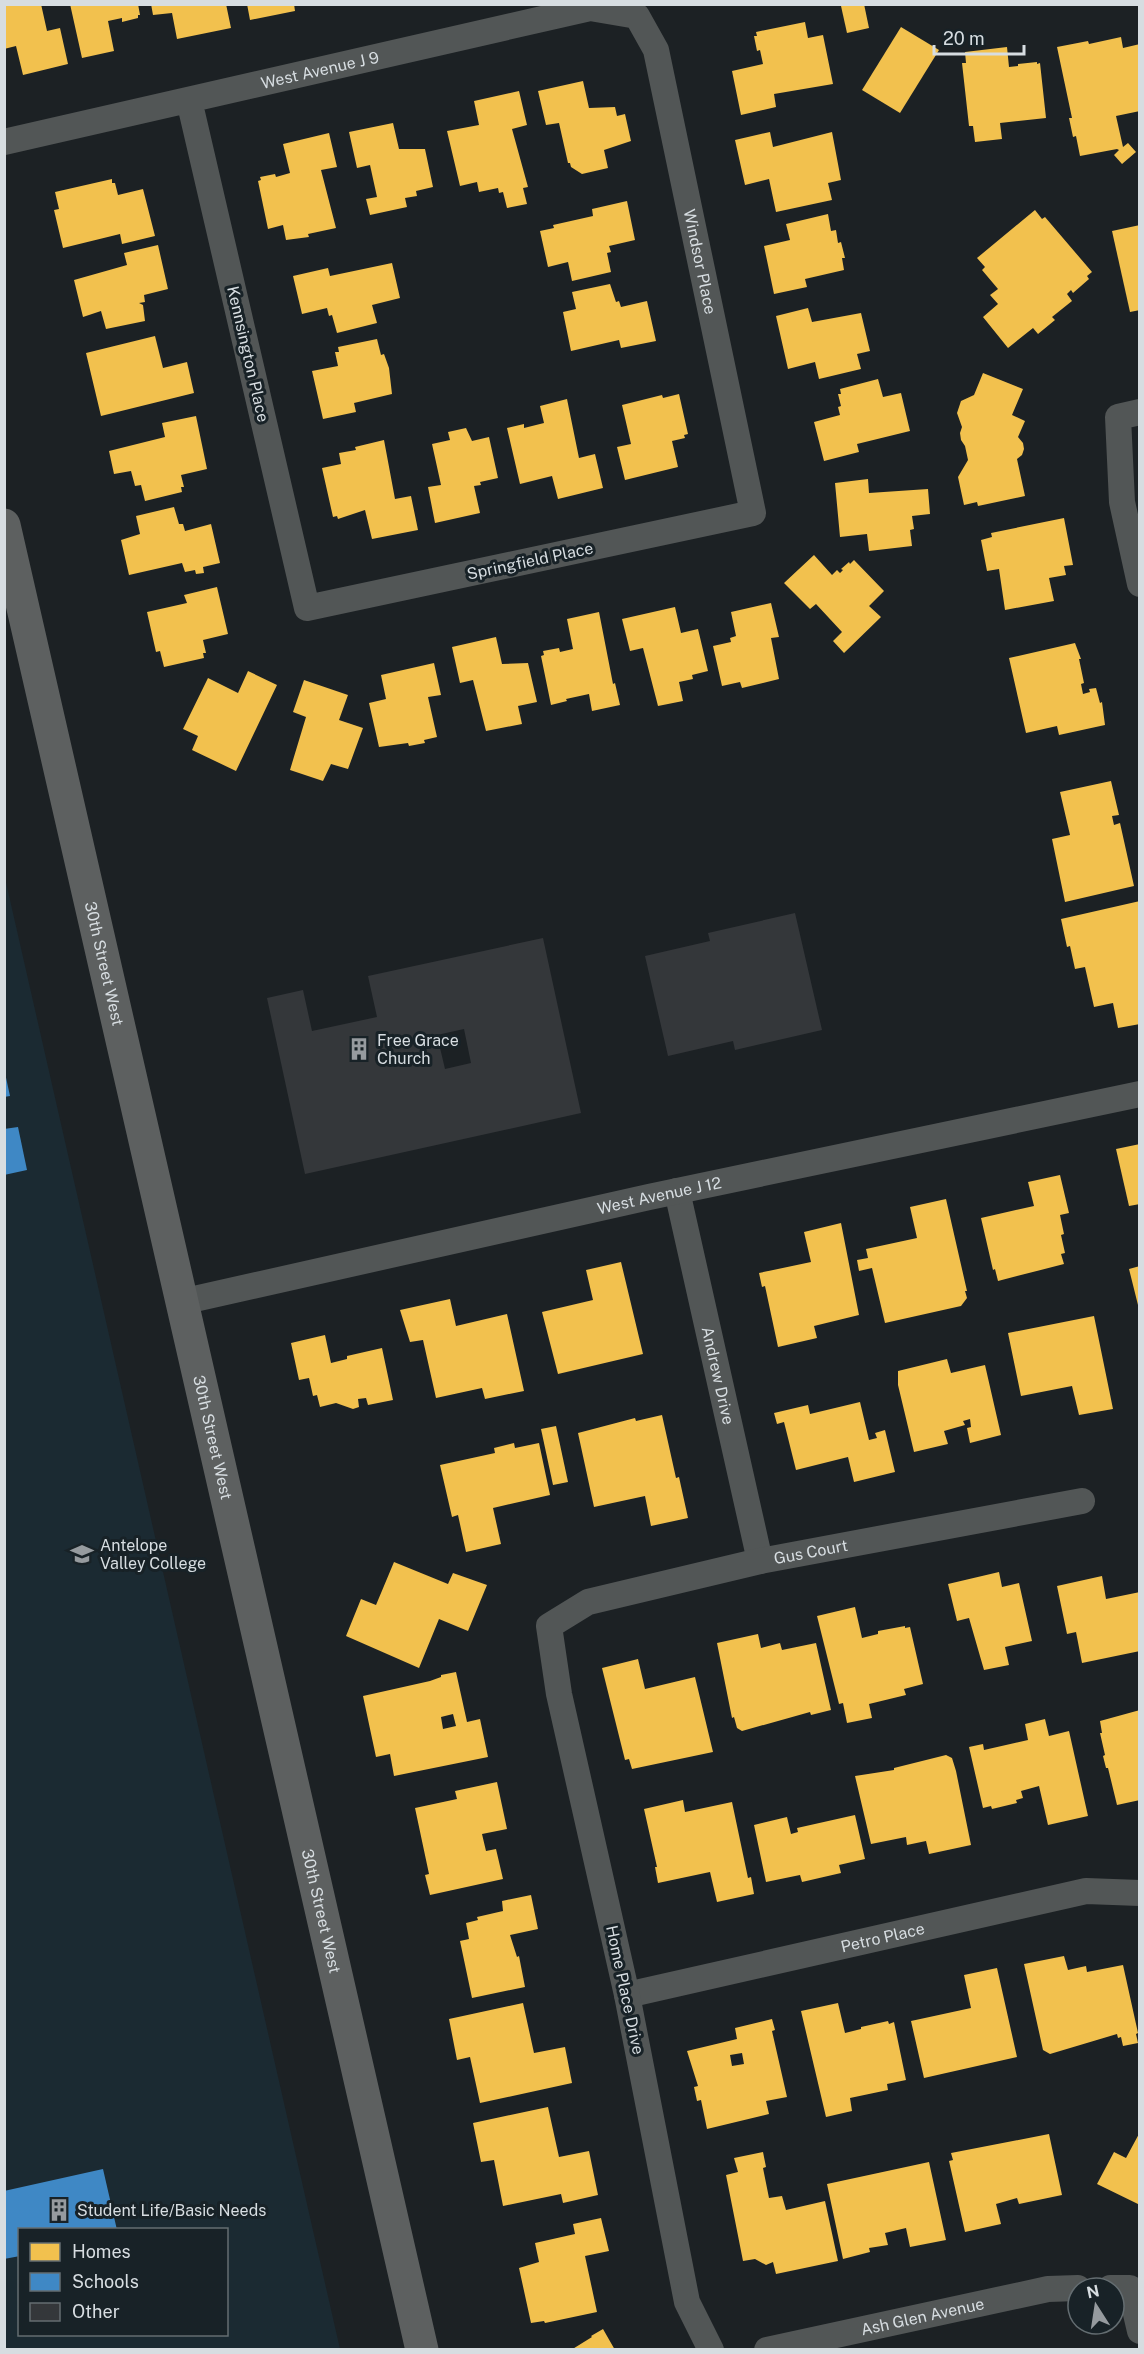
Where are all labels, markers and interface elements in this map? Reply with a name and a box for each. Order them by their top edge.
scale bar [934,18,1024,56]
text: 20 m [943,28,985,49]
street label: West Avenue J 9 [259,47,381,92]
street label: Windsor Place [680,207,721,316]
street label: Kennsington Place [223,284,273,424]
street label: Springfield Place [465,538,595,584]
street label: 30th Street West [81,900,128,1028]
place label: Free Grace Church [377,1031,459,1068]
building icon: Free Grace Church [346,1036,372,1062]
street label: West Avenue J 12 [595,1173,723,1218]
street label: Andrew Drive [698,1325,739,1426]
street label: 30th Street West [190,1373,236,1501]
street label: Gus Court [772,1535,849,1568]
place label: Antelope Valley College [100,1536,206,1573]
school or university icon: Antelope Valley College [69,1541,95,1567]
street label: 30th Street West [298,1847,345,1975]
street label: Petro Place [839,1918,926,1956]
street label: Home Place Drive [602,1924,648,2056]
building icon: Student Life/Basic Needs [46,2197,72,2223]
place label: Student Life/Basic Needs [77,2201,266,2220]
legend [18,2228,228,2336]
text: Homes [72,2241,131,2262]
text: Schools [72,2271,139,2292]
north arrow [1066,2276,1126,2336]
text: N [1085,2281,1101,2302]
street label: Ash Glen Avenue [859,2294,986,2339]
text: Other [72,2301,120,2322]

